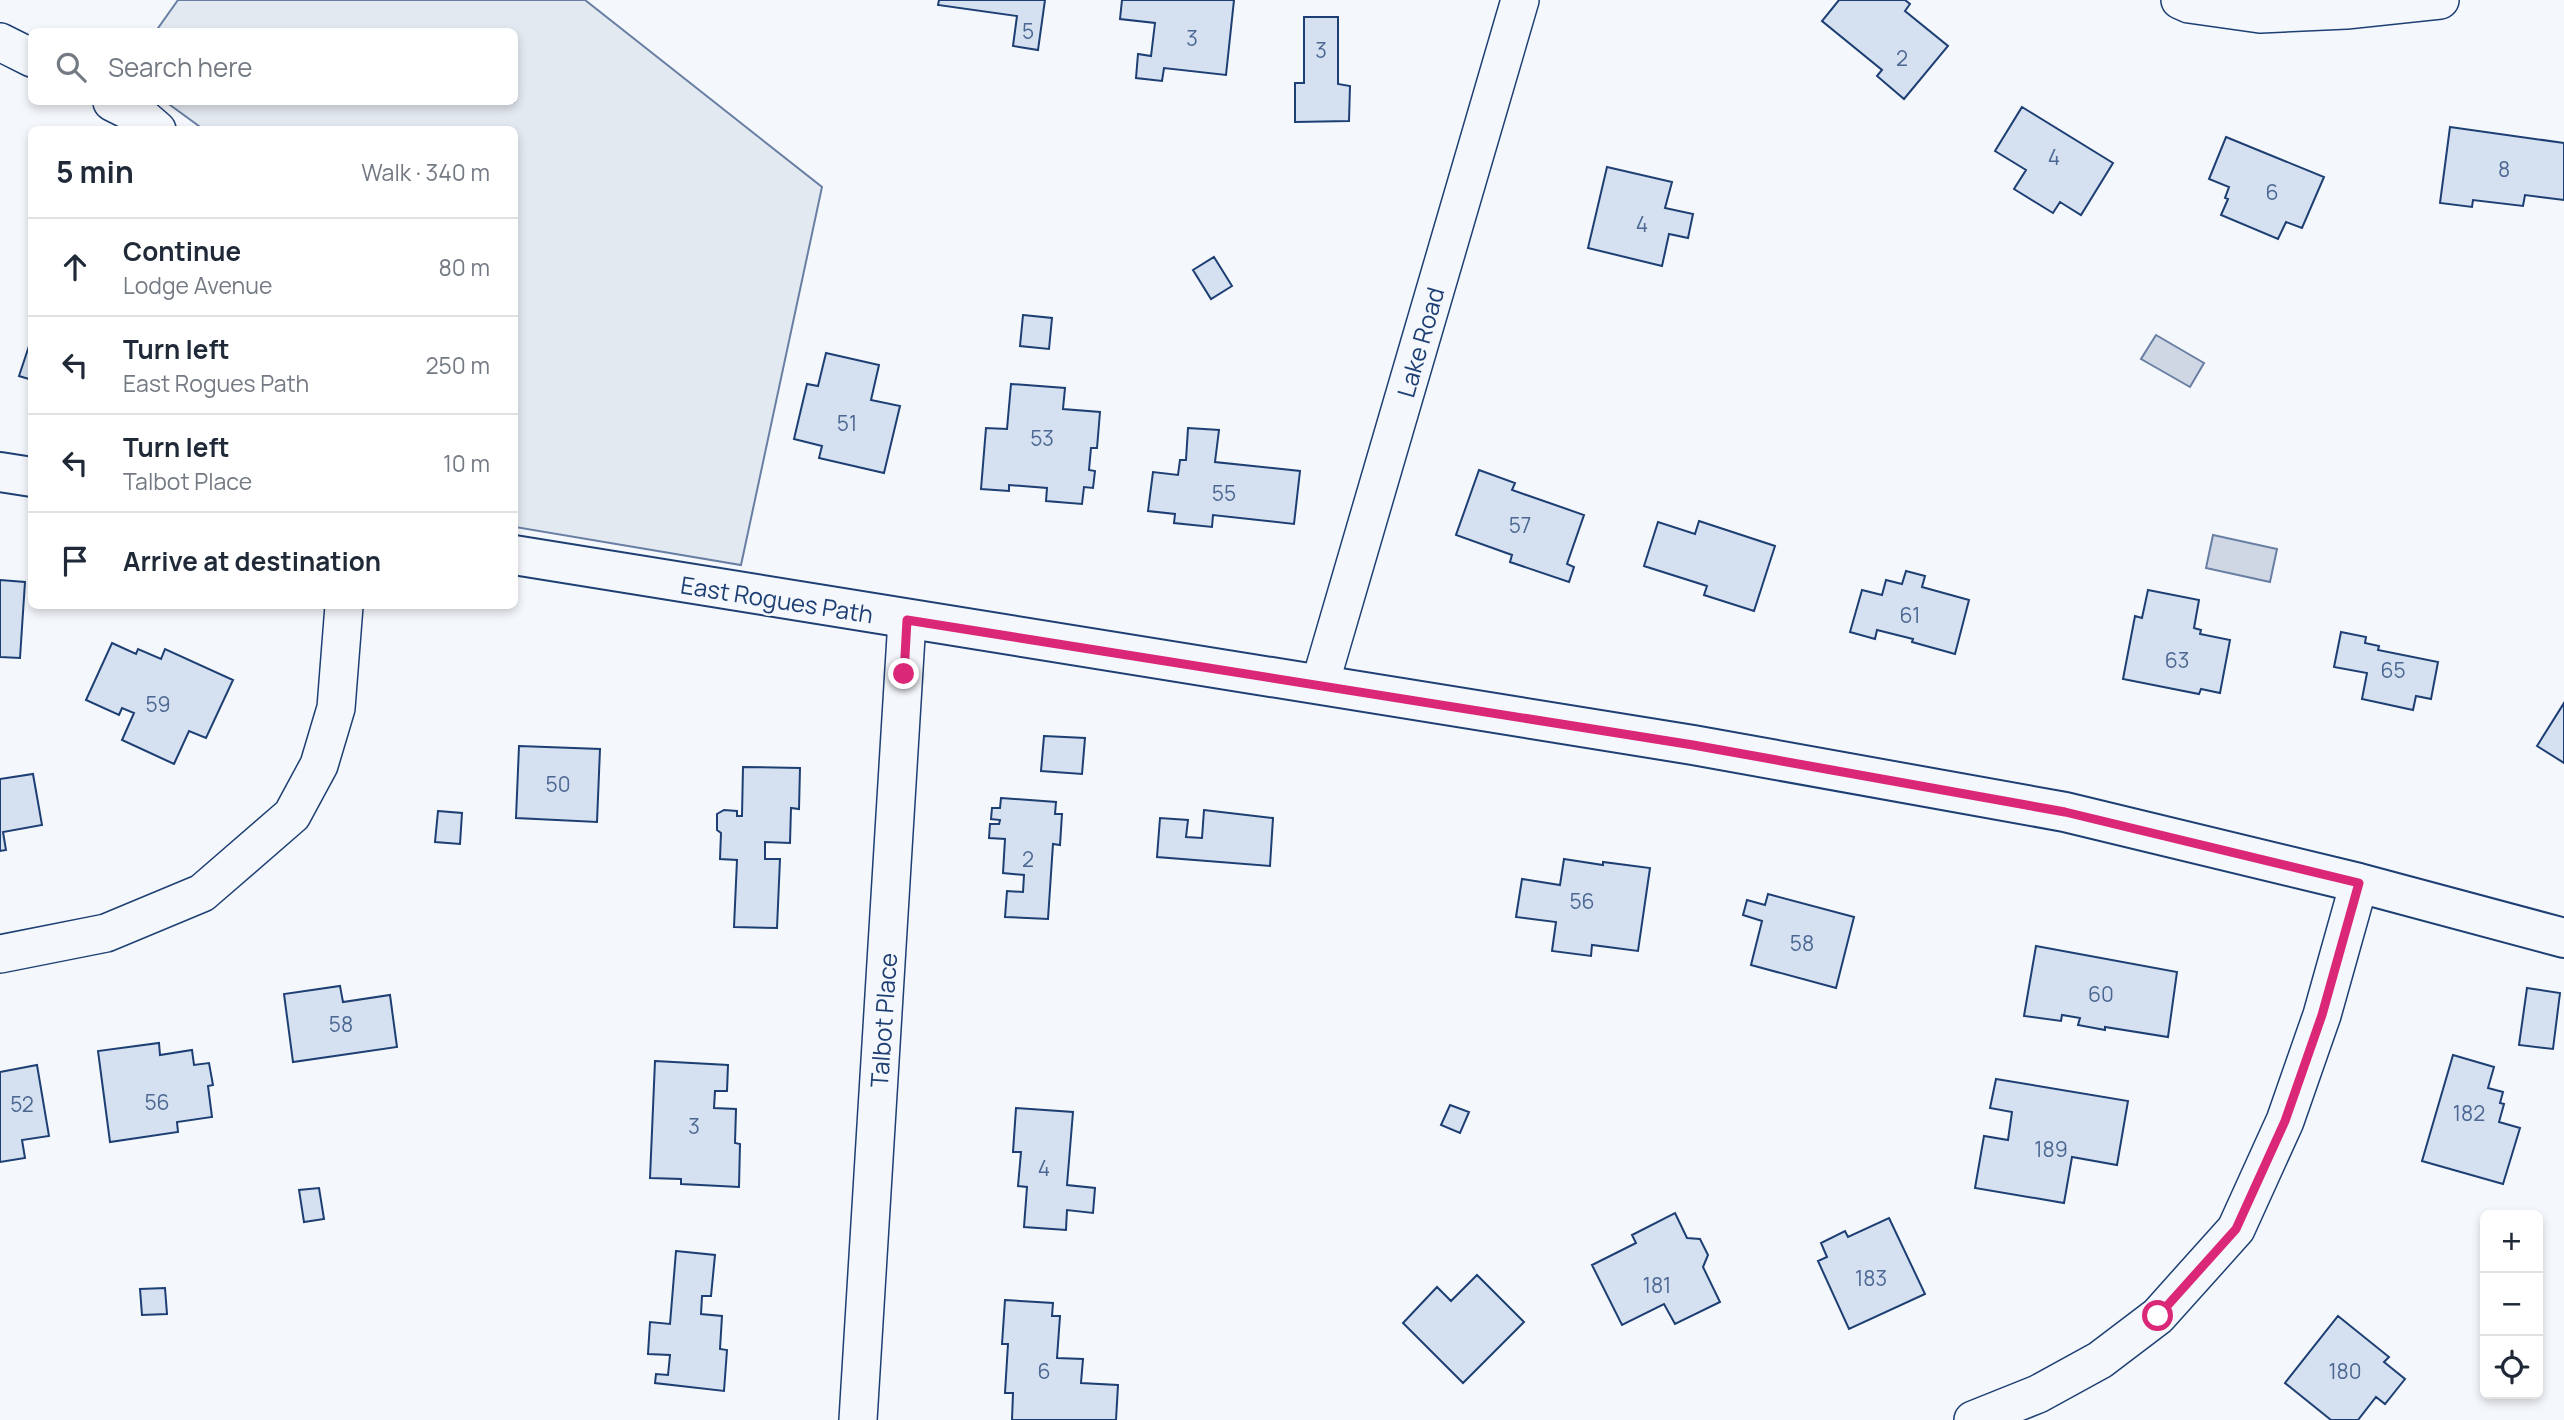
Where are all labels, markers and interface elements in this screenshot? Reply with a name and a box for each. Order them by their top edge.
house number: 5 [1022,17,1034,45]
house number: 3 [1186,24,1198,52]
search box [28,28,518,105]
house number: 3 [1315,36,1327,64]
house number: 2 [1896,44,1908,72]
icon: search [52,48,90,86]
text: Search here [108,49,253,85]
house number: 4 [2048,143,2060,171]
text: 5 min [56,151,134,192]
house number: 8 [2498,155,2510,183]
text: Walk · 340 m [361,156,490,188]
house number: 6 [2265,178,2279,206]
house number: 4 [1636,210,1648,238]
text: Continue [123,233,241,269]
icon: ahead [56,248,94,286]
text: 80 m [439,251,490,283]
text: Lodge Avenue [123,269,272,301]
street label: Lake Road [1389,283,1451,401]
text: Turn left [123,331,230,367]
icon: left [56,346,94,384]
text: 250 m [425,349,490,381]
text: East Rogues Path [123,367,309,399]
house number: 51 [837,409,857,437]
house number: 53 [1030,424,1054,452]
text: Turn left [123,429,230,465]
icon: left [56,444,94,482]
text: 10 m [443,447,490,479]
text: Talbot Place [123,465,252,497]
house number: 55 [1212,479,1236,507]
house number: 57 [1509,511,1531,539]
icon: arrive [56,542,94,580]
text: Arrive at destination [123,543,381,579]
street label: East Rogues Path [678,567,876,631]
house number: 61 [1900,601,1920,629]
house number: 63 [2165,646,2189,674]
house number: 65 [2380,656,2406,684]
route end [888,658,919,689]
house number: 59 [145,690,171,718]
house number: 50 [546,770,570,798]
house number: 2 [1022,845,1034,873]
house number: 56 [1569,887,1595,915]
house number: 58 [1790,929,1814,957]
street label: Talbot Place [862,952,904,1088]
house number: 60 [2088,980,2114,1008]
house number: 58 [329,1010,353,1038]
house number: 56 [144,1088,170,1116]
house number: 52 [10,1090,34,1118]
house number: 182 [2453,1099,2485,1127]
house number: 3 [688,1112,700,1140]
house number: 189 [2034,1135,2068,1163]
house number: 4 [1038,1154,1050,1182]
map controls [2480,1210,2543,1399]
button: + [2480,1210,2543,1273]
house number: 183 [1855,1264,1887,1292]
house number: 181 [1643,1271,1671,1299]
button: − [2480,1273,2543,1336]
route start [2142,1300,2173,1331]
button: locate [2480,1336,2543,1399]
house number: 6 [1037,1357,1051,1385]
house number: 180 [2328,1357,2362,1385]

